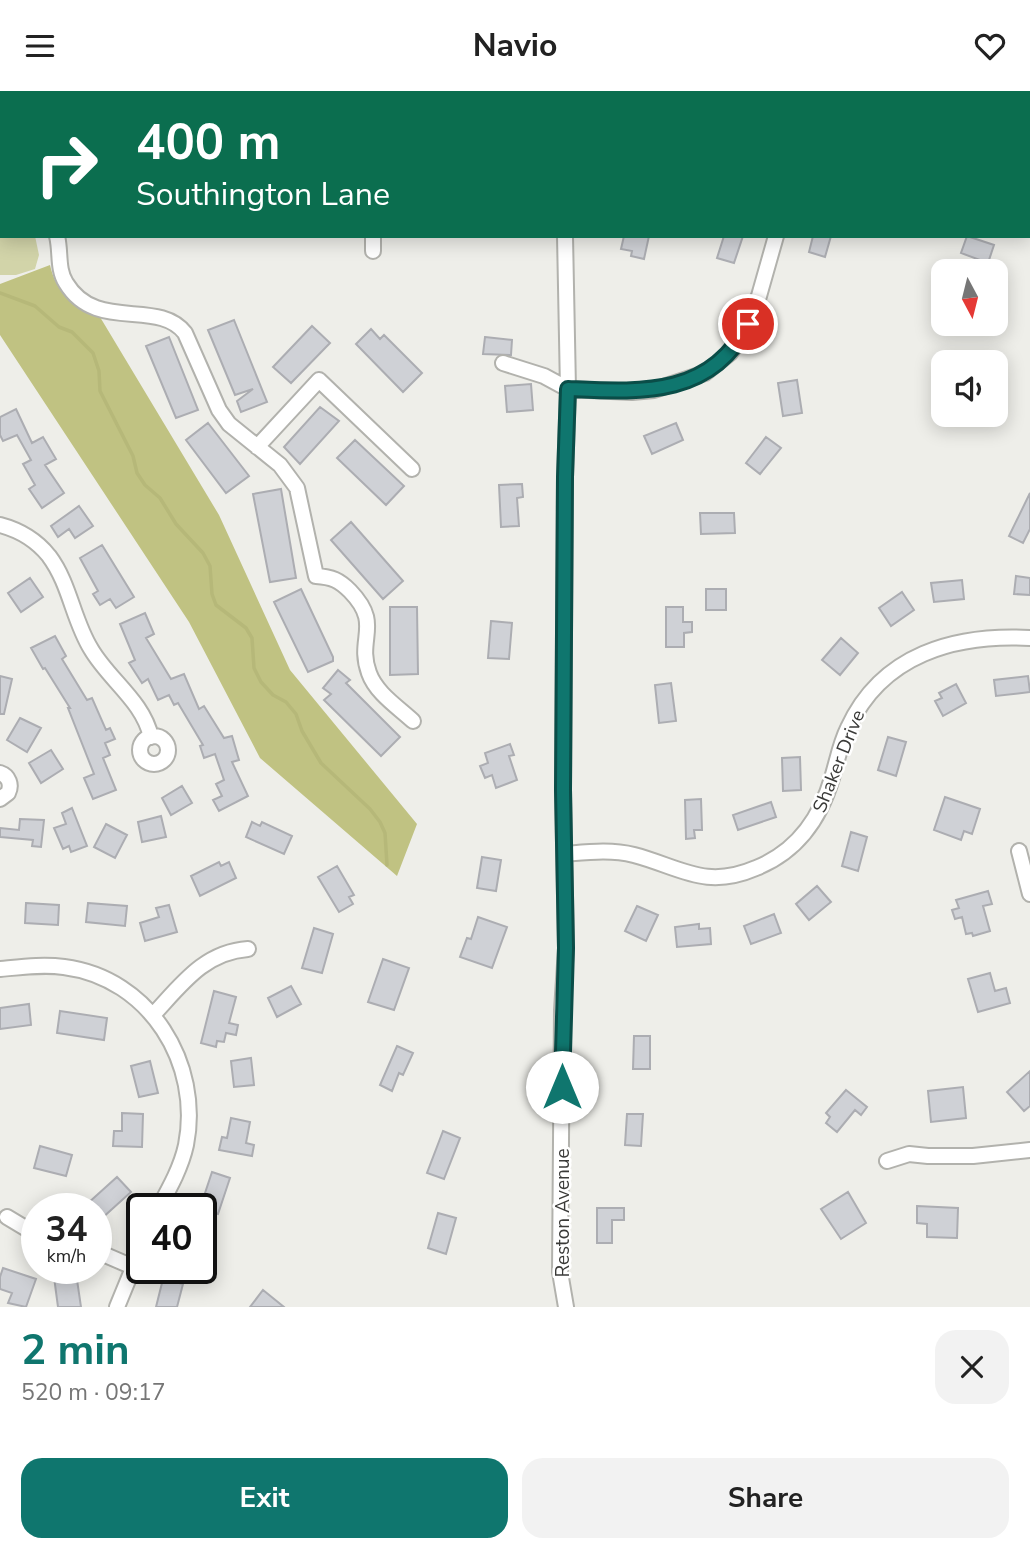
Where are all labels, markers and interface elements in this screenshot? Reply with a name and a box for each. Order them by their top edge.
text: Navio [473,24,557,67]
icon: menu [21,27,59,65]
icon: heart [971,27,1009,65]
text: 400 m [136,109,280,176]
icon: right [21,119,112,210]
text: Southington Lane [136,173,390,216]
north arrow [931,259,1008,336]
map controls [931,259,1008,427]
pin [718,294,778,354]
icon: arrive [729,305,767,343]
button: sound [931,350,1008,427]
street label: Shaker Drive [807,706,871,817]
position arrow [525,1050,599,1124]
street label: Reston Avenue [550,1148,576,1278]
speed limit sign: 40 [126,1193,217,1284]
text: 34 [45,1206,88,1253]
text: km/h [47,1244,86,1268]
text: 2 min [21,1322,130,1379]
button: close [935,1330,1009,1404]
text: 520 m · 09:17 [21,1377,166,1408]
button: Exit [21,1458,508,1538]
button: Share [522,1458,1009,1538]

